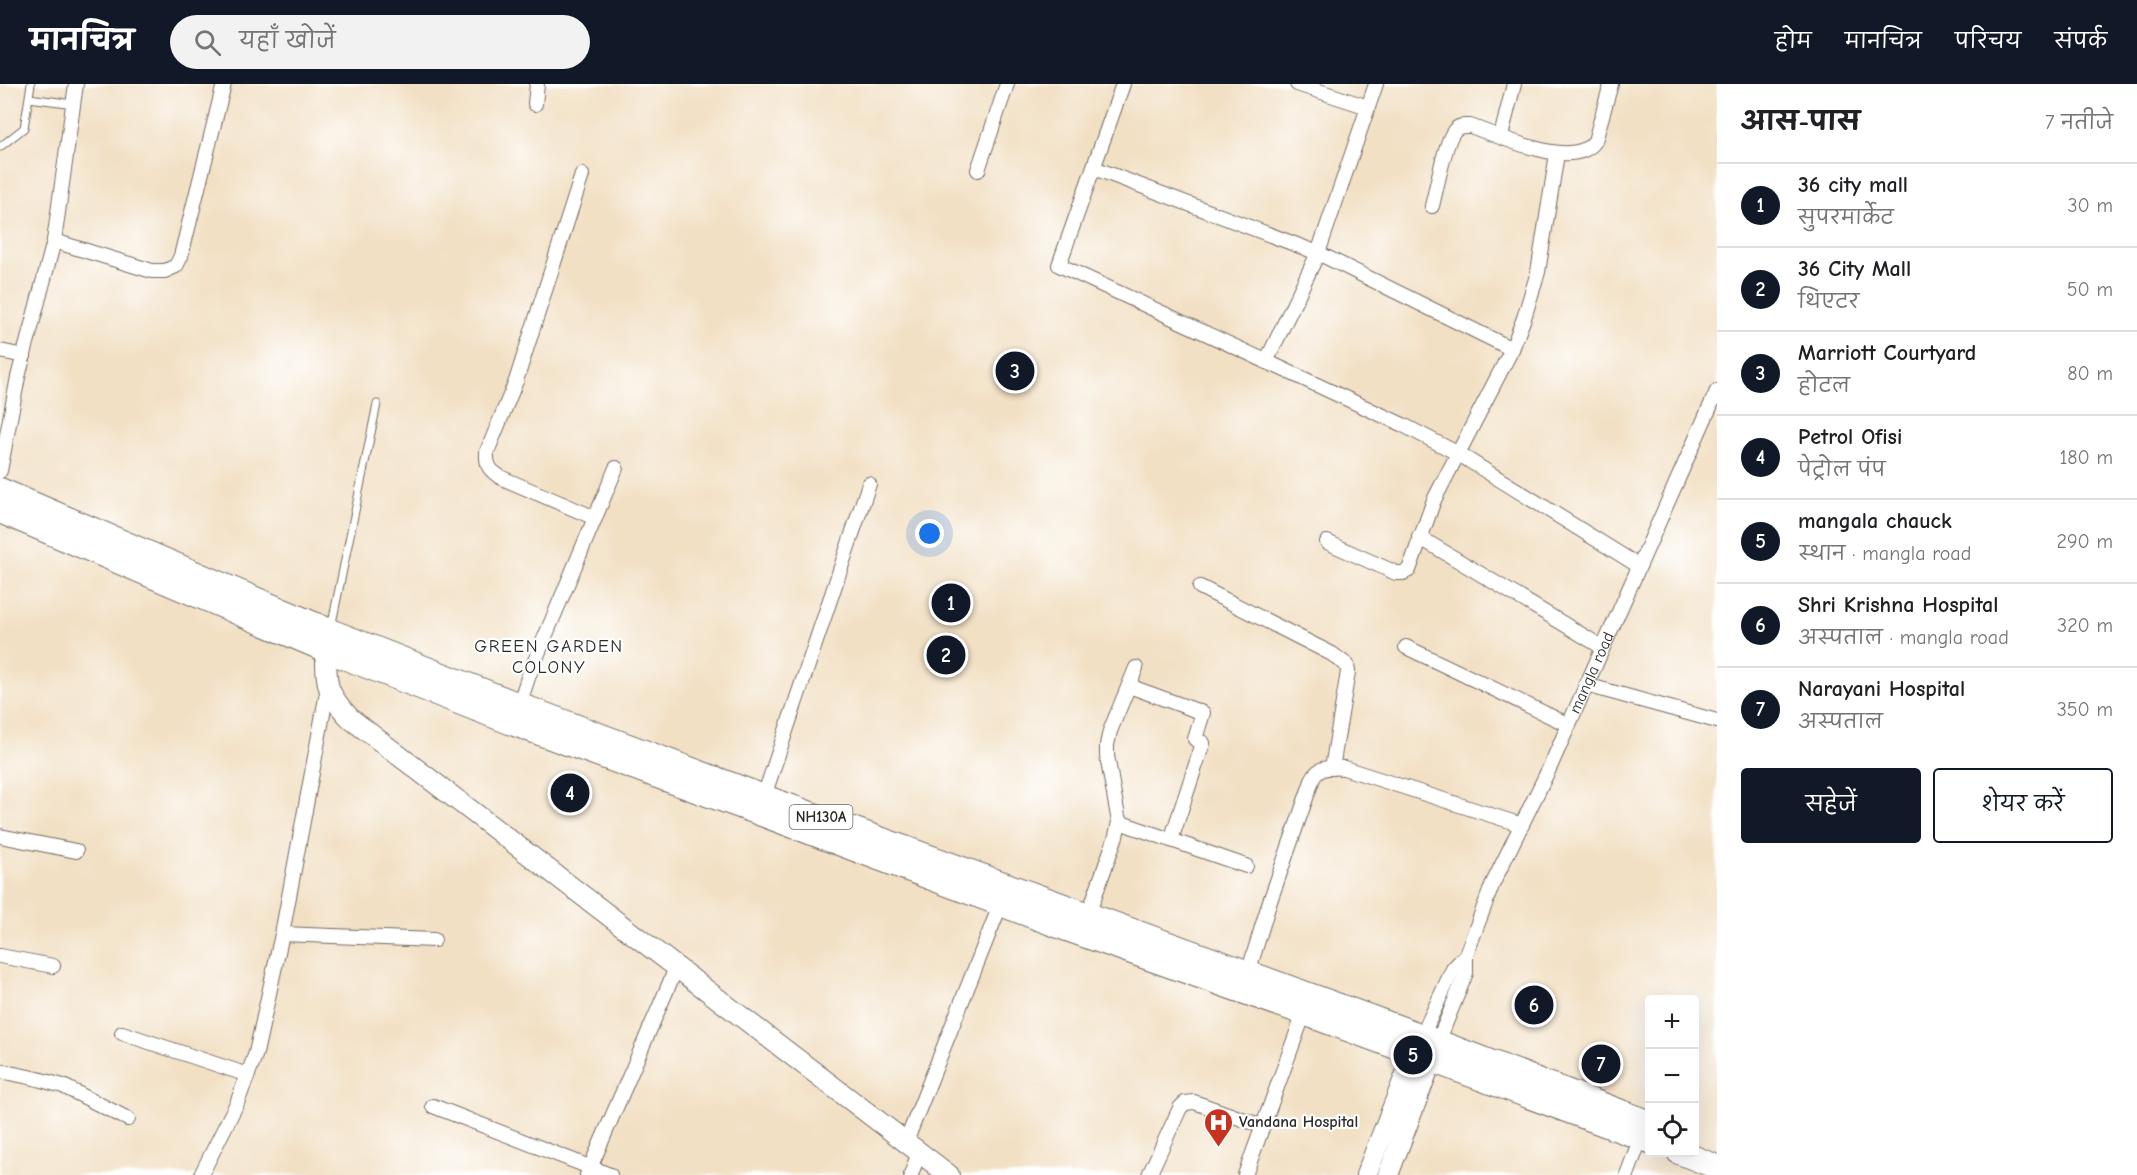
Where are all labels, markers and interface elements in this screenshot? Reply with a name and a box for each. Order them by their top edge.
search box [170,15,590,69]
text: मानचित्र [30,25,134,57]
icon: search [191,26,224,59]
text: यहाँ खोजें [239,28,336,54]
text: होम [1775,29,1812,53]
text: मानचित्र [1845,29,1922,53]
text: परिचय [1955,29,2021,53]
text: संपर्क [2054,29,2107,53]
text: आस-पास [1741,107,1860,137]
text: 7 नतीजे [2045,111,2113,134]
text: 36 city mall [1798,172,1908,198]
text: 1 [1757,194,1764,217]
text: 30 m [2067,194,2113,217]
text: सुपरमार्केट [1798,206,1894,229]
text: 36 City Mall [1798,256,1911,282]
text: 2 [1756,278,1765,301]
text: 50 m [2067,278,2113,301]
text: थिएटर [1798,290,1859,313]
text: Marriott Courtyard [1798,340,1976,366]
pin: 3 [996,348,1034,394]
text: 3 [1756,362,1765,385]
text: 80 m [2067,362,2113,385]
text: होटल [1798,374,1850,397]
text: Petrol Ofisi [1798,424,1902,450]
text: 4 [1756,446,1765,469]
text: 180 m [2059,446,2113,469]
text: पेट्रोल पंप [1798,458,1886,481]
text: mangala chauck [1798,508,1952,534]
your location [915,519,944,548]
text: 5 [1755,530,1766,553]
text: 290 m [2057,530,2113,553]
text: स्थान · mangla road [1798,542,1971,565]
pin: 1 [932,580,970,626]
text: Shri Krishna Hospital [1798,592,1999,618]
text: 6 [1755,614,1766,637]
text: 320 m [2057,614,2113,637]
text: अस्पताल · mangla road [1798,626,2009,649]
street label: mangla road [1566,629,1618,716]
pin: 2 [926,632,966,678]
district label: GREEN GARDEN COLONY [474,636,624,678]
text: Narayani Hospital [1798,676,1965,702]
text: 7 [1756,698,1765,721]
text: 350 m [2057,698,2113,721]
text: अस्पताल [1798,710,1883,733]
button: सहेजें [1741,768,1921,843]
button: शेयर करें [1933,768,2113,843]
pin: 4 [550,770,590,816]
road number: NH130A [790,805,852,829]
pin: 6 [1514,982,1553,1028]
map controls [1645,995,1699,1157]
button: + [1645,995,1699,1049]
pin: 5 [1394,1032,1432,1078]
pin: 7 [1582,1042,1620,1086]
button: − [1645,1049,1699,1103]
button: locate [1645,1103,1699,1157]
hospital icon: Vandana Hospital [1202,1106,1234,1148]
place label: Vandana Hospital [1239,1113,1358,1131]

